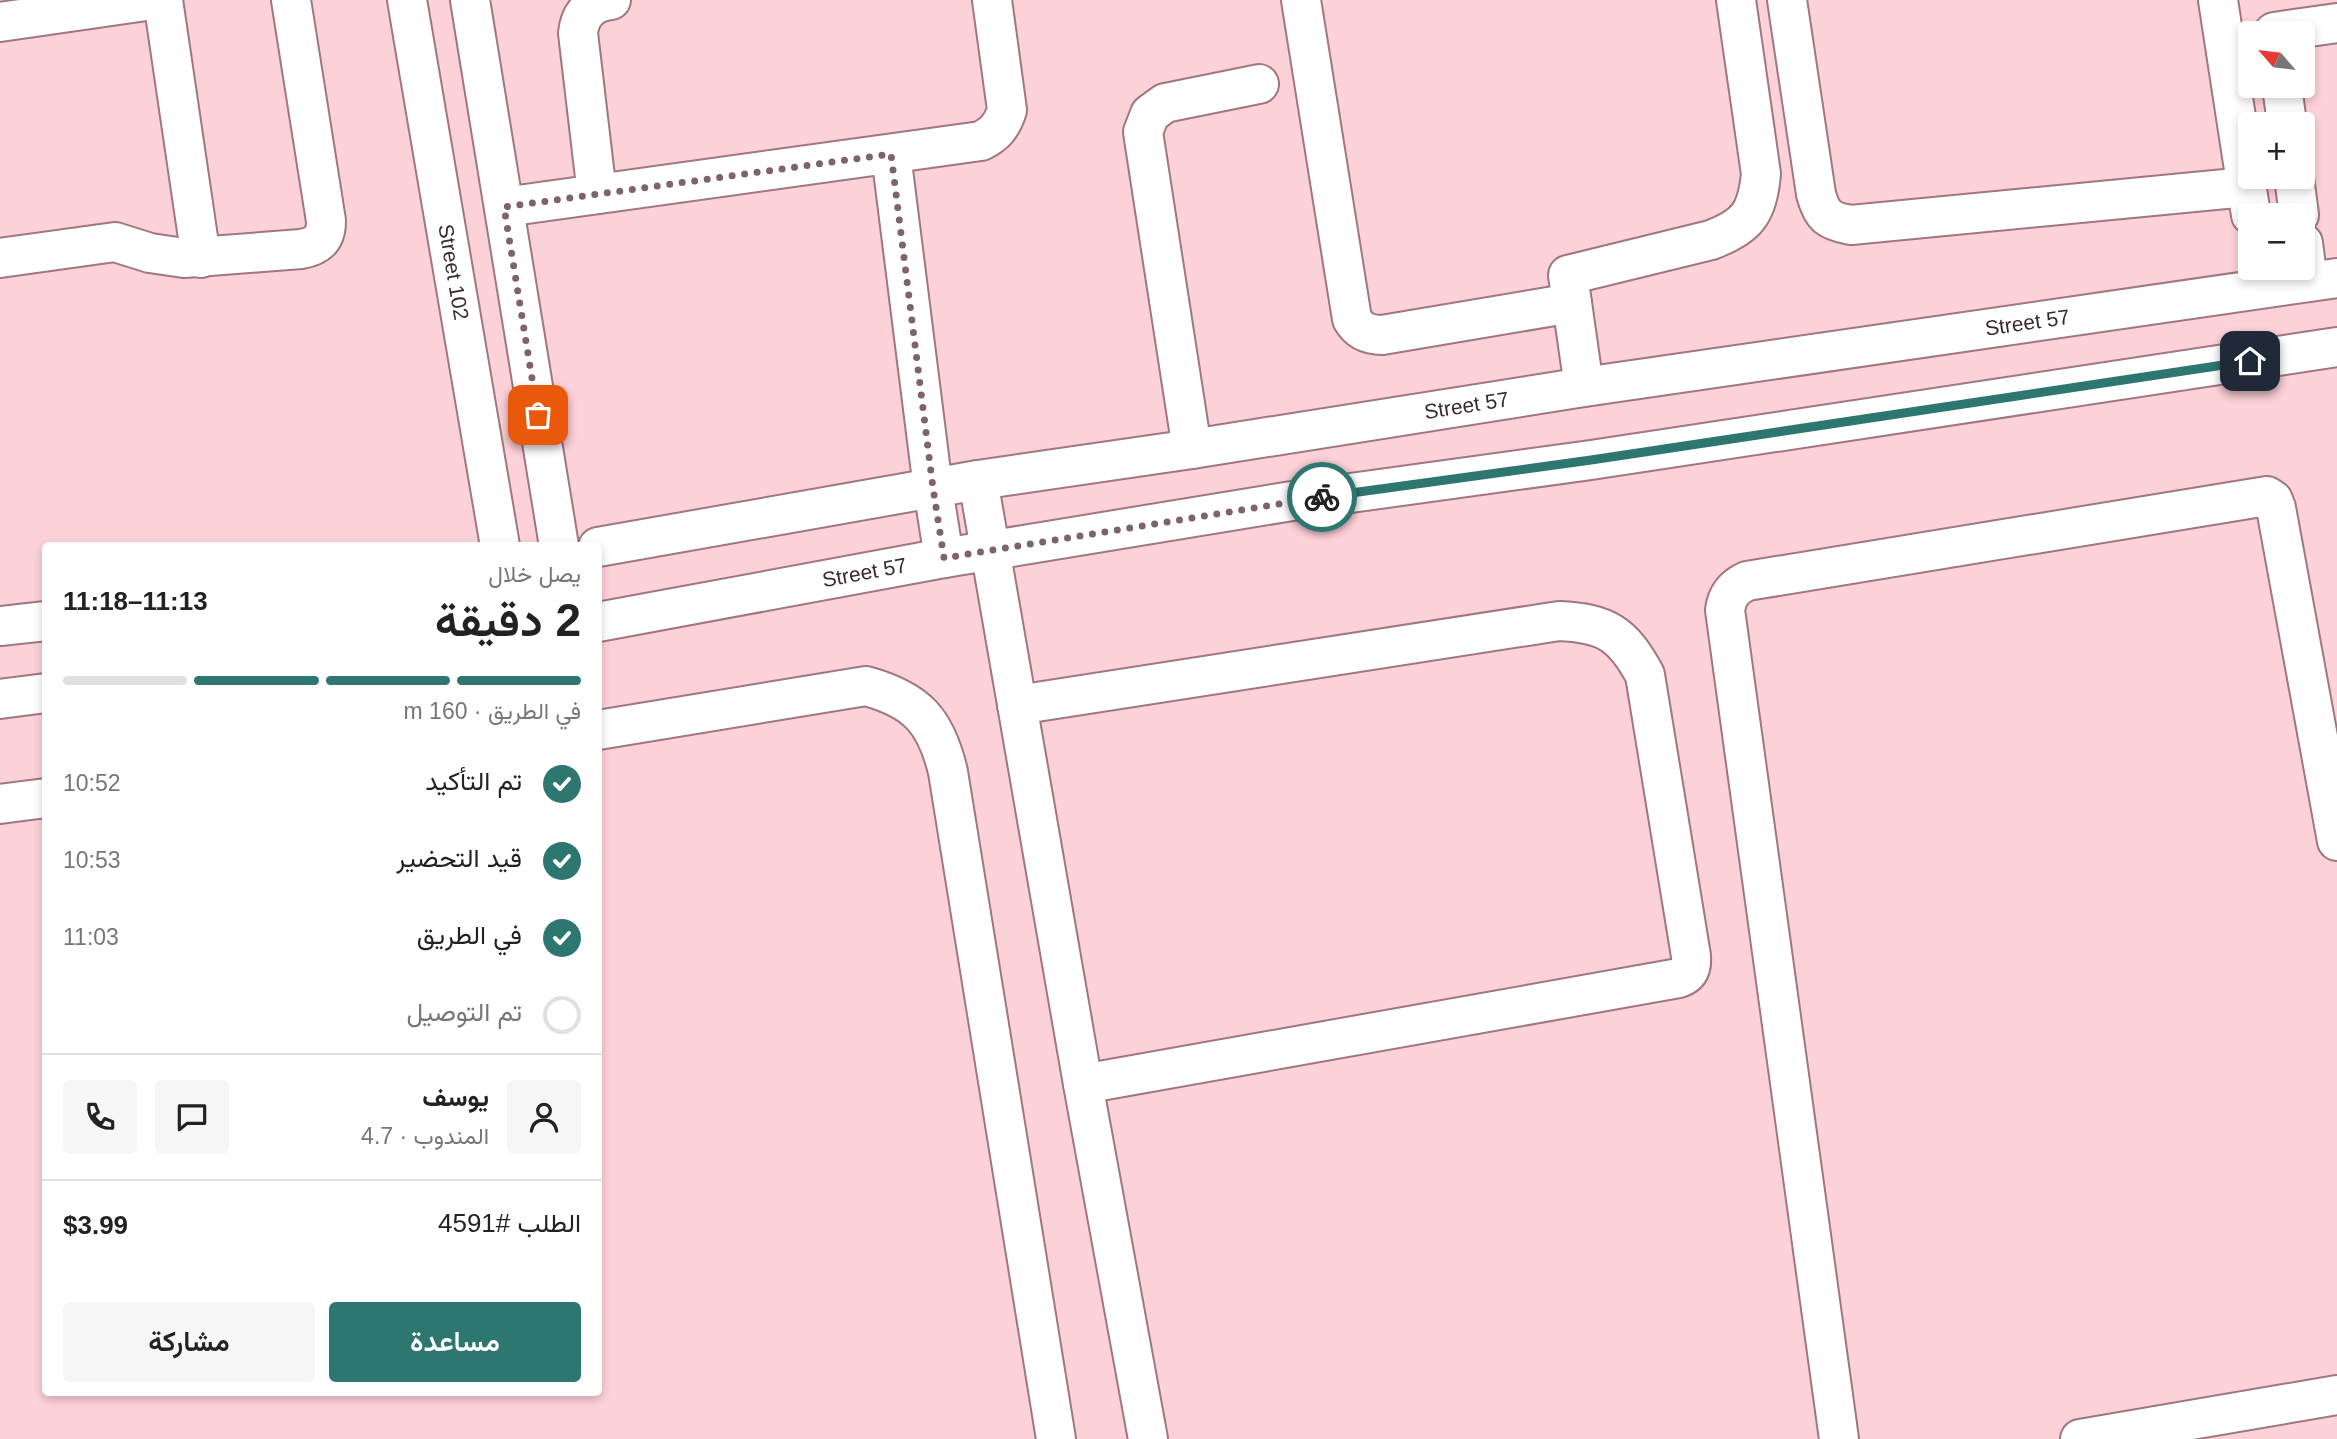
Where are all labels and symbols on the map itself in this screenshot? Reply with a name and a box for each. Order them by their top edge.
north arrow [2238,21,2315,98]
street label: Street 102 [434,222,473,322]
street label: Street 57 [1983,305,2071,340]
pin [2220,331,2280,391]
pin [508,385,568,445]
street label: Street 57 [1422,387,1510,423]
courier [1287,462,1357,532]
street label: Street 57 [820,553,908,591]

